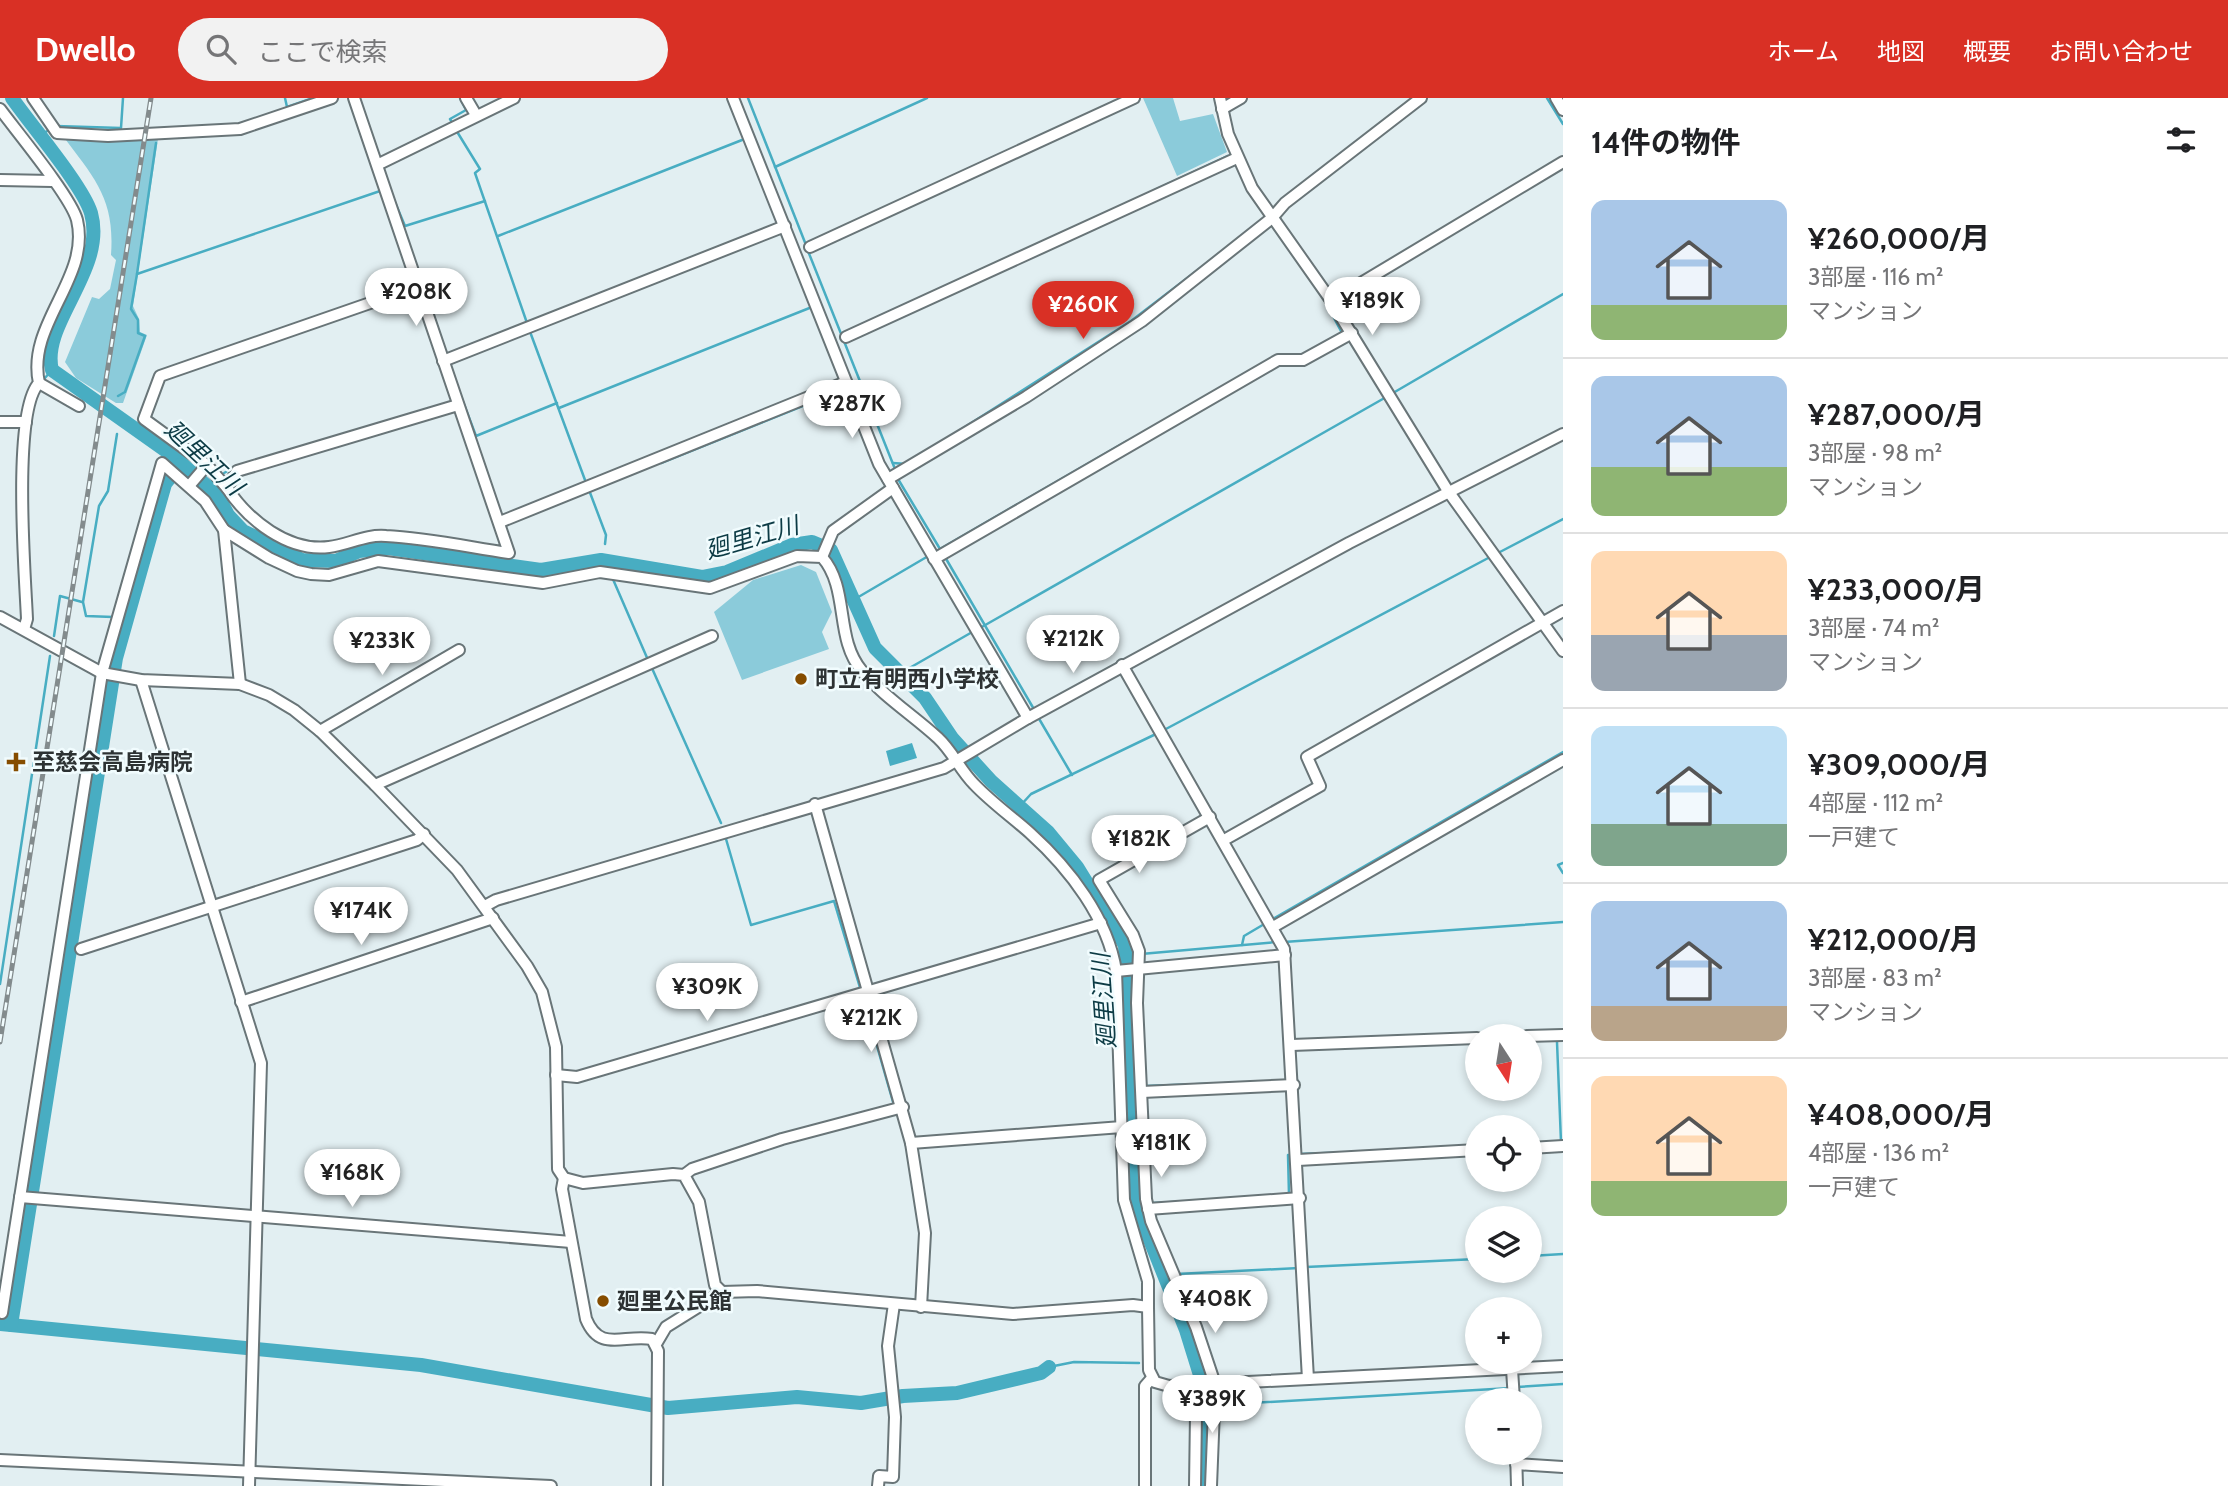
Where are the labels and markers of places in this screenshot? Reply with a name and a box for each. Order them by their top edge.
pin: ¥208K [367,268,465,328]
pin: ¥189K [1323,278,1421,337]
pin: ¥260K [1034,282,1132,341]
pin: ¥287K [803,380,901,440]
pin: ¥212K [1024,616,1122,675]
pin: ¥233K [333,618,431,677]
place label: 町立有明西小学校 [815,665,999,693]
marker: 町立有明西小学校 [793,671,809,687]
place label: 至慈会高島病院 [32,748,193,776]
marker: 至慈会高島病院 [6,752,26,772]
pin: ¥182K [1090,816,1188,875]
pin: ¥174K [312,888,410,947]
pin: ¥309K [658,964,756,1023]
pin: ¥212K [822,995,920,1054]
pin: ¥181K [1112,1119,1210,1179]
pin: ¥168K [303,1150,401,1209]
pin: ¥408K [1166,1276,1264,1335]
place label: 廻里公民館 [617,1287,732,1315]
marker: 廻里公民館 [595,1293,611,1309]
pin: ¥389K [1163,1376,1261,1435]

